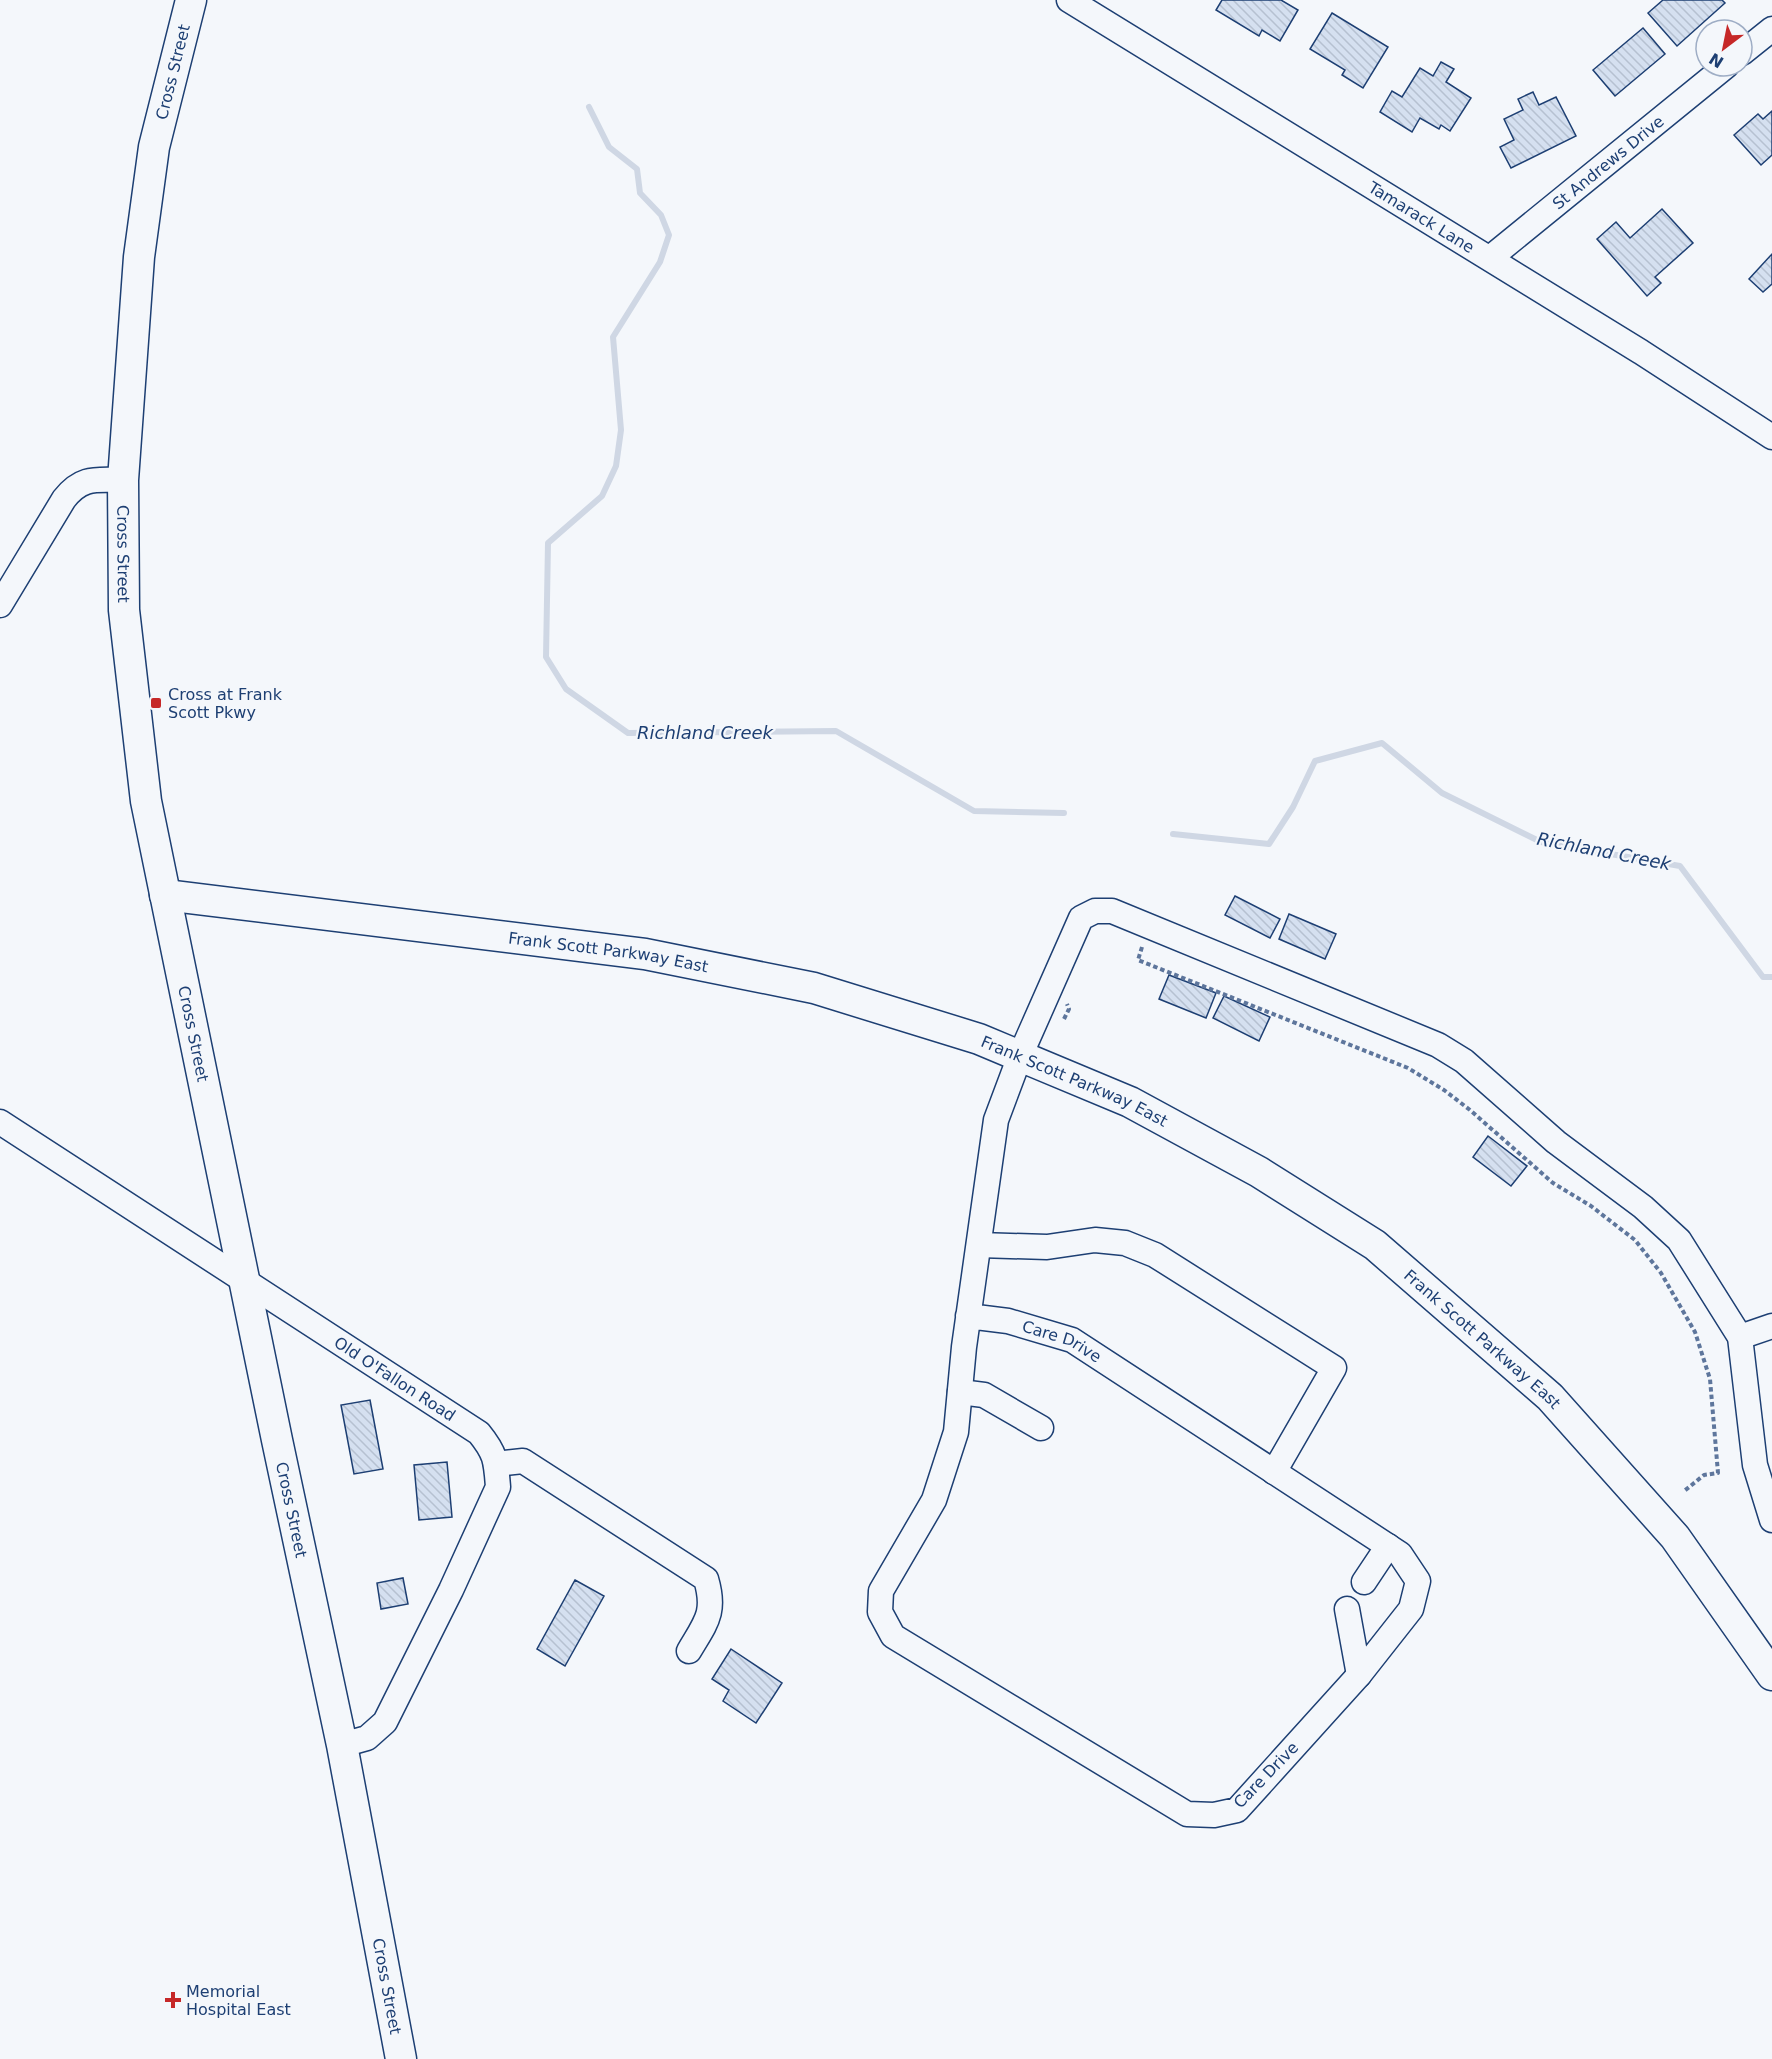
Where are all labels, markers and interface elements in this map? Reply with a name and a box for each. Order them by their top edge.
north arrow [1694,18,1754,78]
street label: Cross Street [152,22,194,122]
text: N [1706,49,1727,72]
street label: St Andrews Drive [1548,111,1667,213]
street label: Tamarack Lane [1364,177,1478,257]
street label: Cross Street [114,505,133,603]
place label: Cross at Frank Scott Pkwy [168,685,283,722]
marker: Cross at Frank Scott Pkwy [149,696,163,710]
water label: Richland Creek [637,722,775,743]
water label: Richland Creek [1535,828,1674,875]
street label: Frank Scott Parkway East [507,928,710,976]
street label: Cross Street [175,984,213,1083]
street label: Frank Scott Parkway East [978,1032,1171,1130]
street label: Frank Scott Parkway East [1400,1265,1565,1412]
street label: Care Drive [1020,1316,1105,1366]
street label: Old O'Fallon Road [331,1332,459,1425]
street label: Cross Street [272,1460,311,1559]
street label: Care Drive [1230,1738,1302,1812]
street label: Cross Street [369,1936,406,2036]
place label: Memorial Hospital East [186,1982,291,2019]
marker: Memorial Hospital East [164,1991,182,2009]

